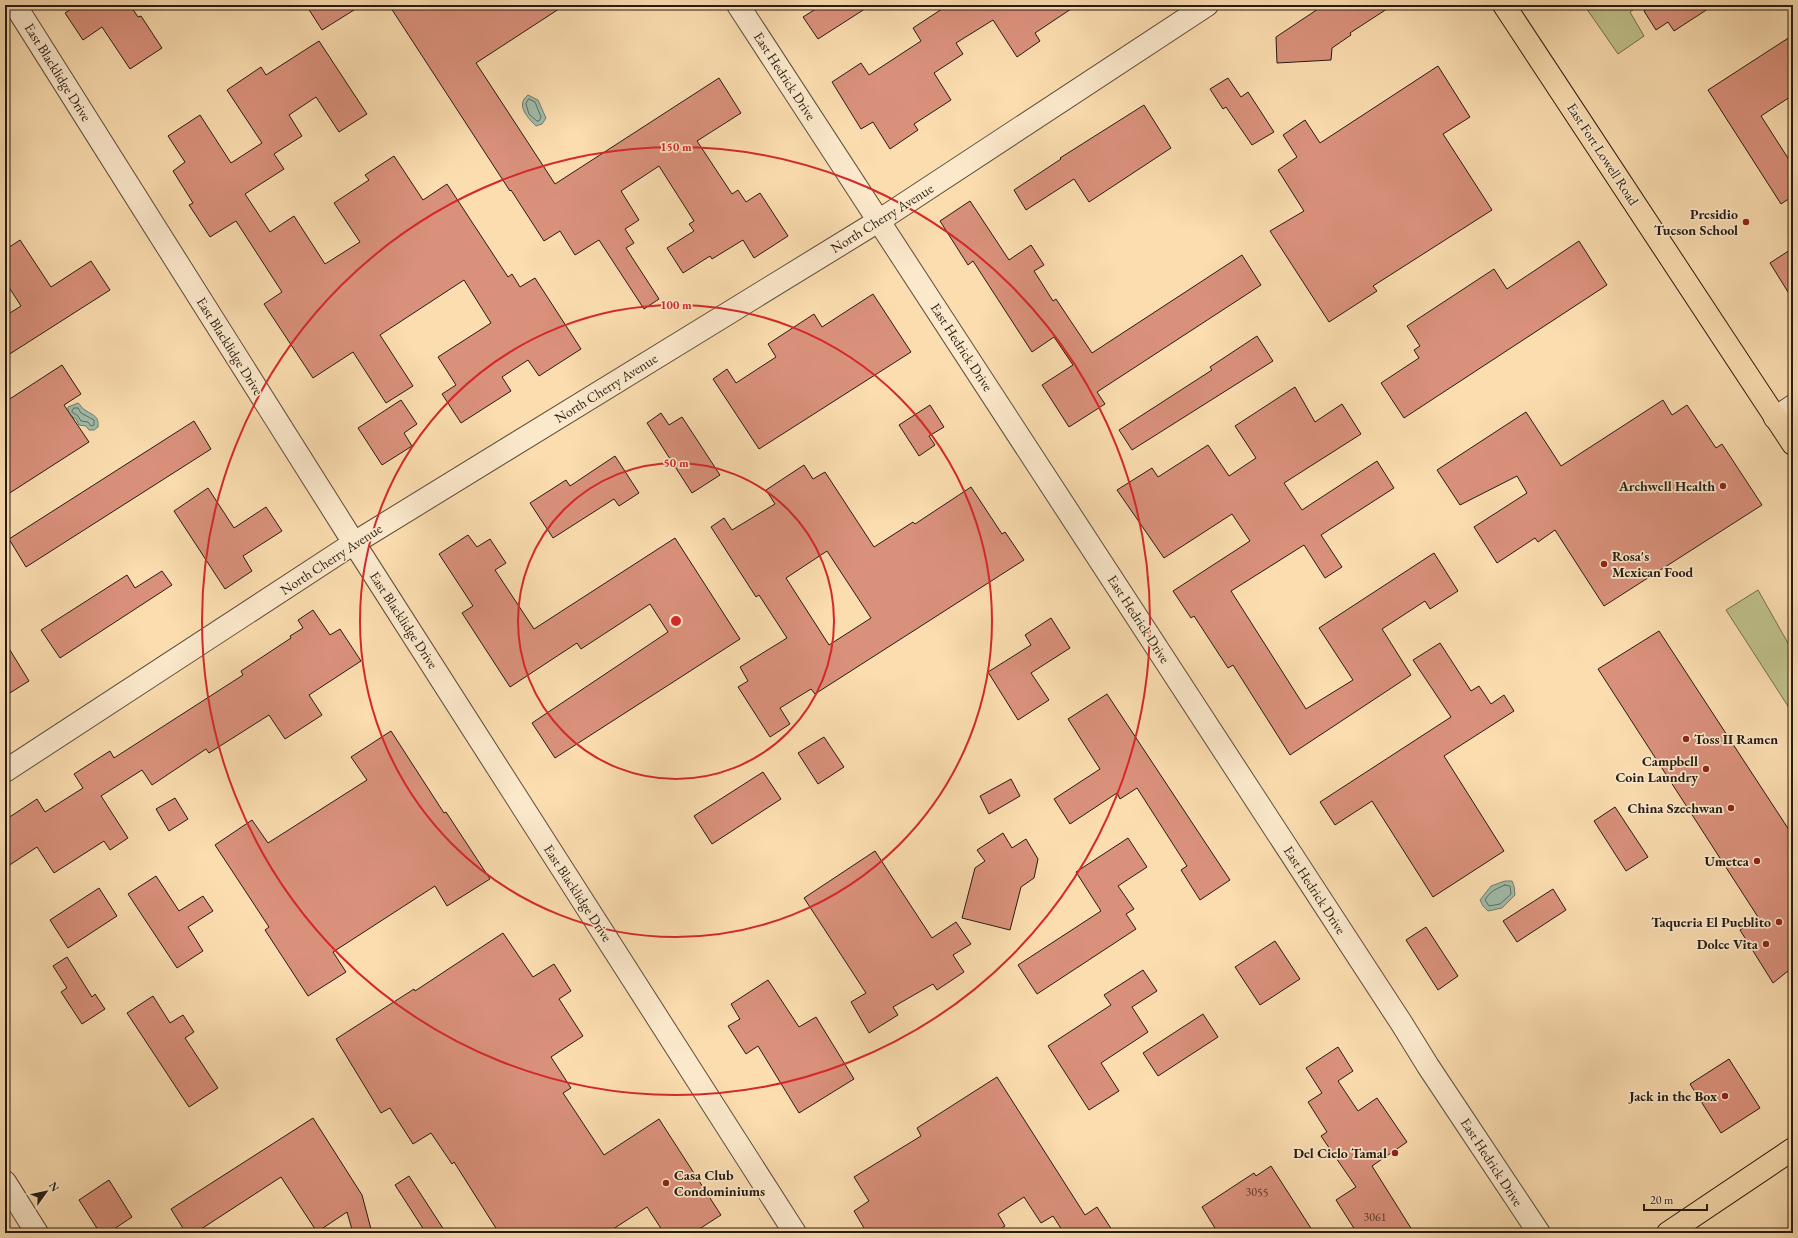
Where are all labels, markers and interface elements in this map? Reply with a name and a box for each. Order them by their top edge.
street label: East Blacklidge Drive [21,20,96,125]
street label: East Hedrick Drive [750,28,821,124]
street label: East Fort Lowell Road [1563,99,1643,209]
text: 150 m [660,139,692,155]
street label: North Cherry Avenue [827,179,937,257]
place label: Presidio Tucson School [1654,205,1738,239]
marker: Presidio Tucson School [1741,217,1751,227]
street label: East Blacklidge Drive [193,294,268,399]
text: 100 m [660,297,692,313]
street label: East Hedrick Drive [927,299,998,395]
street label: North Cherry Avenue [551,349,661,427]
text: 50 m [663,455,689,471]
place label: Archwell Health [1618,477,1715,495]
marker: Archwell Health [1718,481,1728,491]
street label: North Cherry Avenue [277,519,386,599]
place label: Rosa's Mexican Food [1612,547,1694,581]
marker: Rosa's Mexican Food [1599,559,1609,569]
street label: East Blacklidge Drive [366,568,442,672]
street label: East Hedrick Drive [1104,571,1175,667]
centre of rings [669,614,683,628]
place label: Toss II Ramen [1694,730,1778,748]
marker: Toss II Ramen [1681,734,1691,744]
place label: Campbell Coin Laundry [1615,752,1698,786]
marker: Campbell Coin Laundry [1701,764,1711,774]
place label: China Szechwan [1628,799,1723,817]
marker: China Szechwan [1726,803,1736,813]
street label: East Blacklidge Drive [540,841,616,945]
street label: East Hedrick Drive [1280,842,1351,938]
place label: Umetea [1704,852,1750,870]
marker: Umetea [1752,856,1762,866]
place label: Taqueria El Pueblito [1651,913,1771,931]
marker: Taqueria El Pueblito [1774,917,1784,927]
place label: Dolce Vita [1697,935,1759,953]
marker: Dolce Vita [1761,939,1771,949]
place label: Jack in the Box [1627,1087,1717,1105]
marker: Jack in the Box [1720,1091,1730,1101]
street label: East Hedrick Drive [1457,1114,1528,1210]
place label: Del Cielo Tamal [1293,1144,1387,1162]
marker: Del Cielo Tamal [1390,1148,1400,1158]
place label: Casa Club Condominiums [674,1166,765,1200]
north arrow [26,1172,66,1212]
marker: Casa Club Condominiums [661,1178,671,1188]
text: N [46,1179,63,1194]
house number: 3055 [1245,1184,1269,1200]
scale bar [1644,1186,1707,1212]
text: 20 m [1650,1192,1674,1208]
house number: 3061 [1363,1209,1387,1225]

